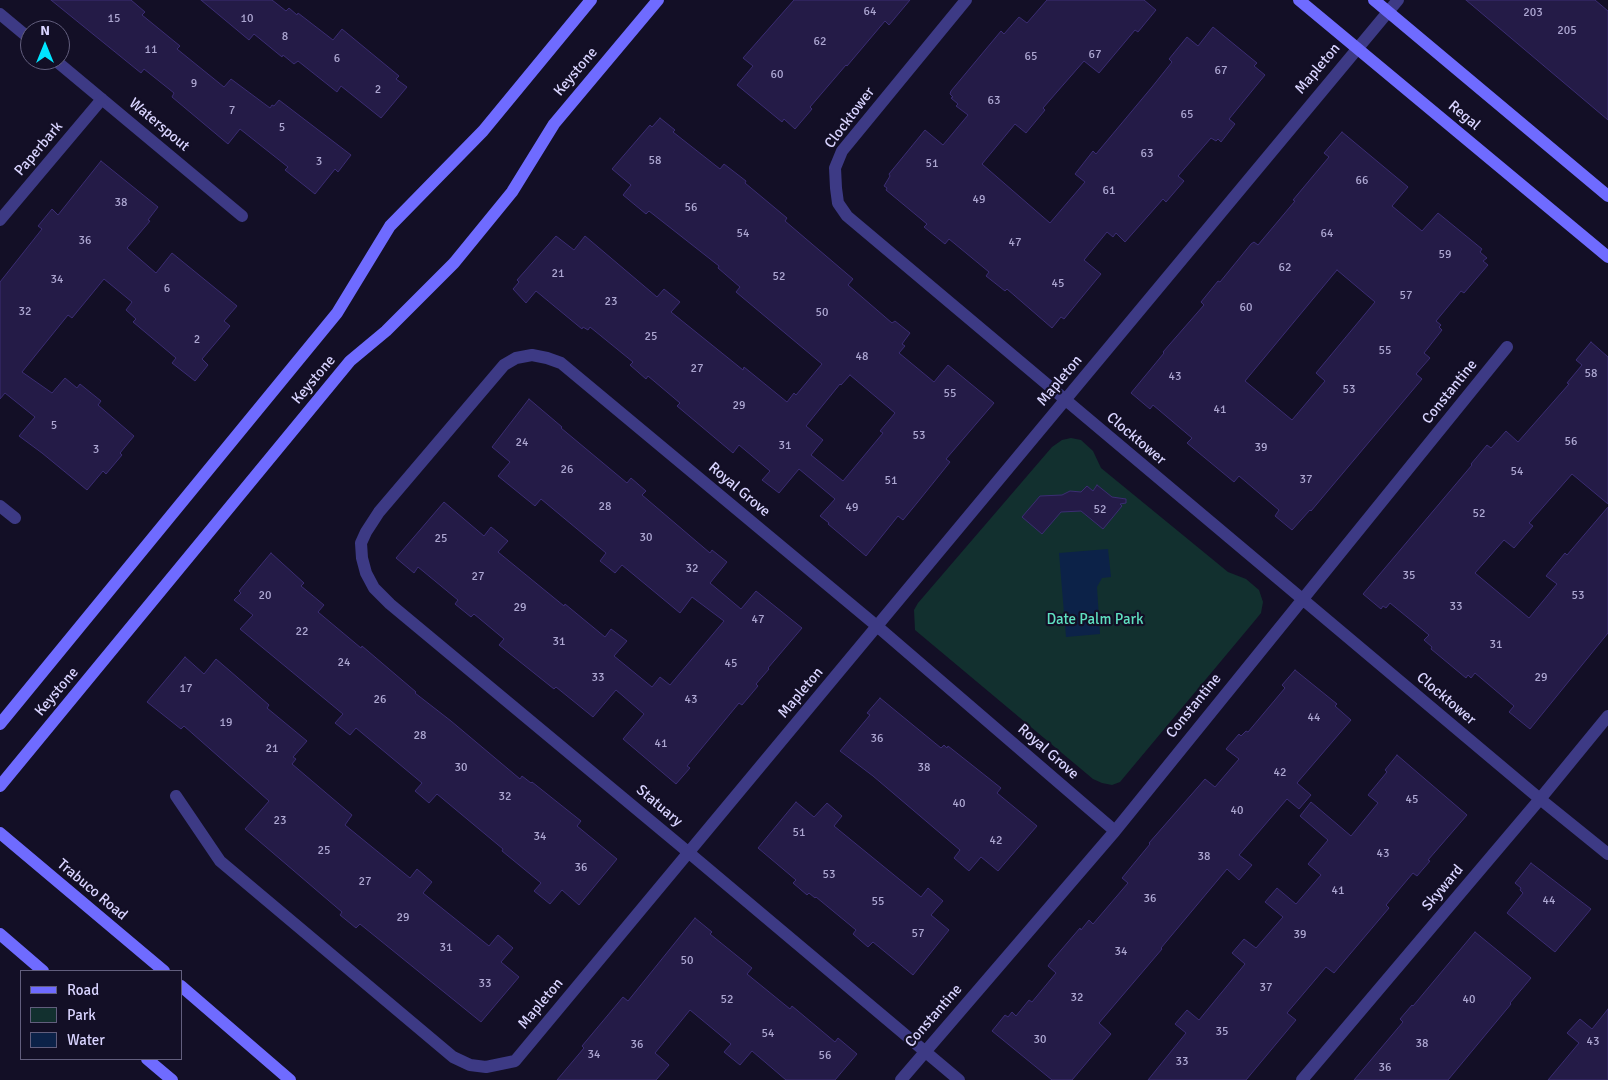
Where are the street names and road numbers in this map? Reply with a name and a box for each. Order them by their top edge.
street label: Mapleton [1292,40,1344,98]
street label: Keystone [550,44,602,100]
street label: Clocktower [821,84,879,152]
street label: Waterspout [125,94,193,156]
street label: Regal [1444,97,1484,135]
street label: Paperbark [11,118,67,180]
street label: Keystone [288,352,340,408]
street label: Mapleton [1034,352,1086,410]
street label: Constantine [1419,356,1481,428]
street label: Clocktower [1103,409,1169,469]
street label: Royal Grove [704,459,774,521]
street label: Keystone [31,664,83,720]
street label: Mapleton [775,664,827,722]
street label: Clocktower [1413,669,1479,729]
street label: Constantine [1163,670,1225,742]
street label: Royal Grove [1014,721,1082,783]
street label: Statuary [632,781,686,831]
street label: Trabuco Road [53,855,131,925]
street label: Skyward [1419,861,1467,915]
street label: Mapleton [515,975,567,1033]
street label: Constantine [902,981,966,1051]

